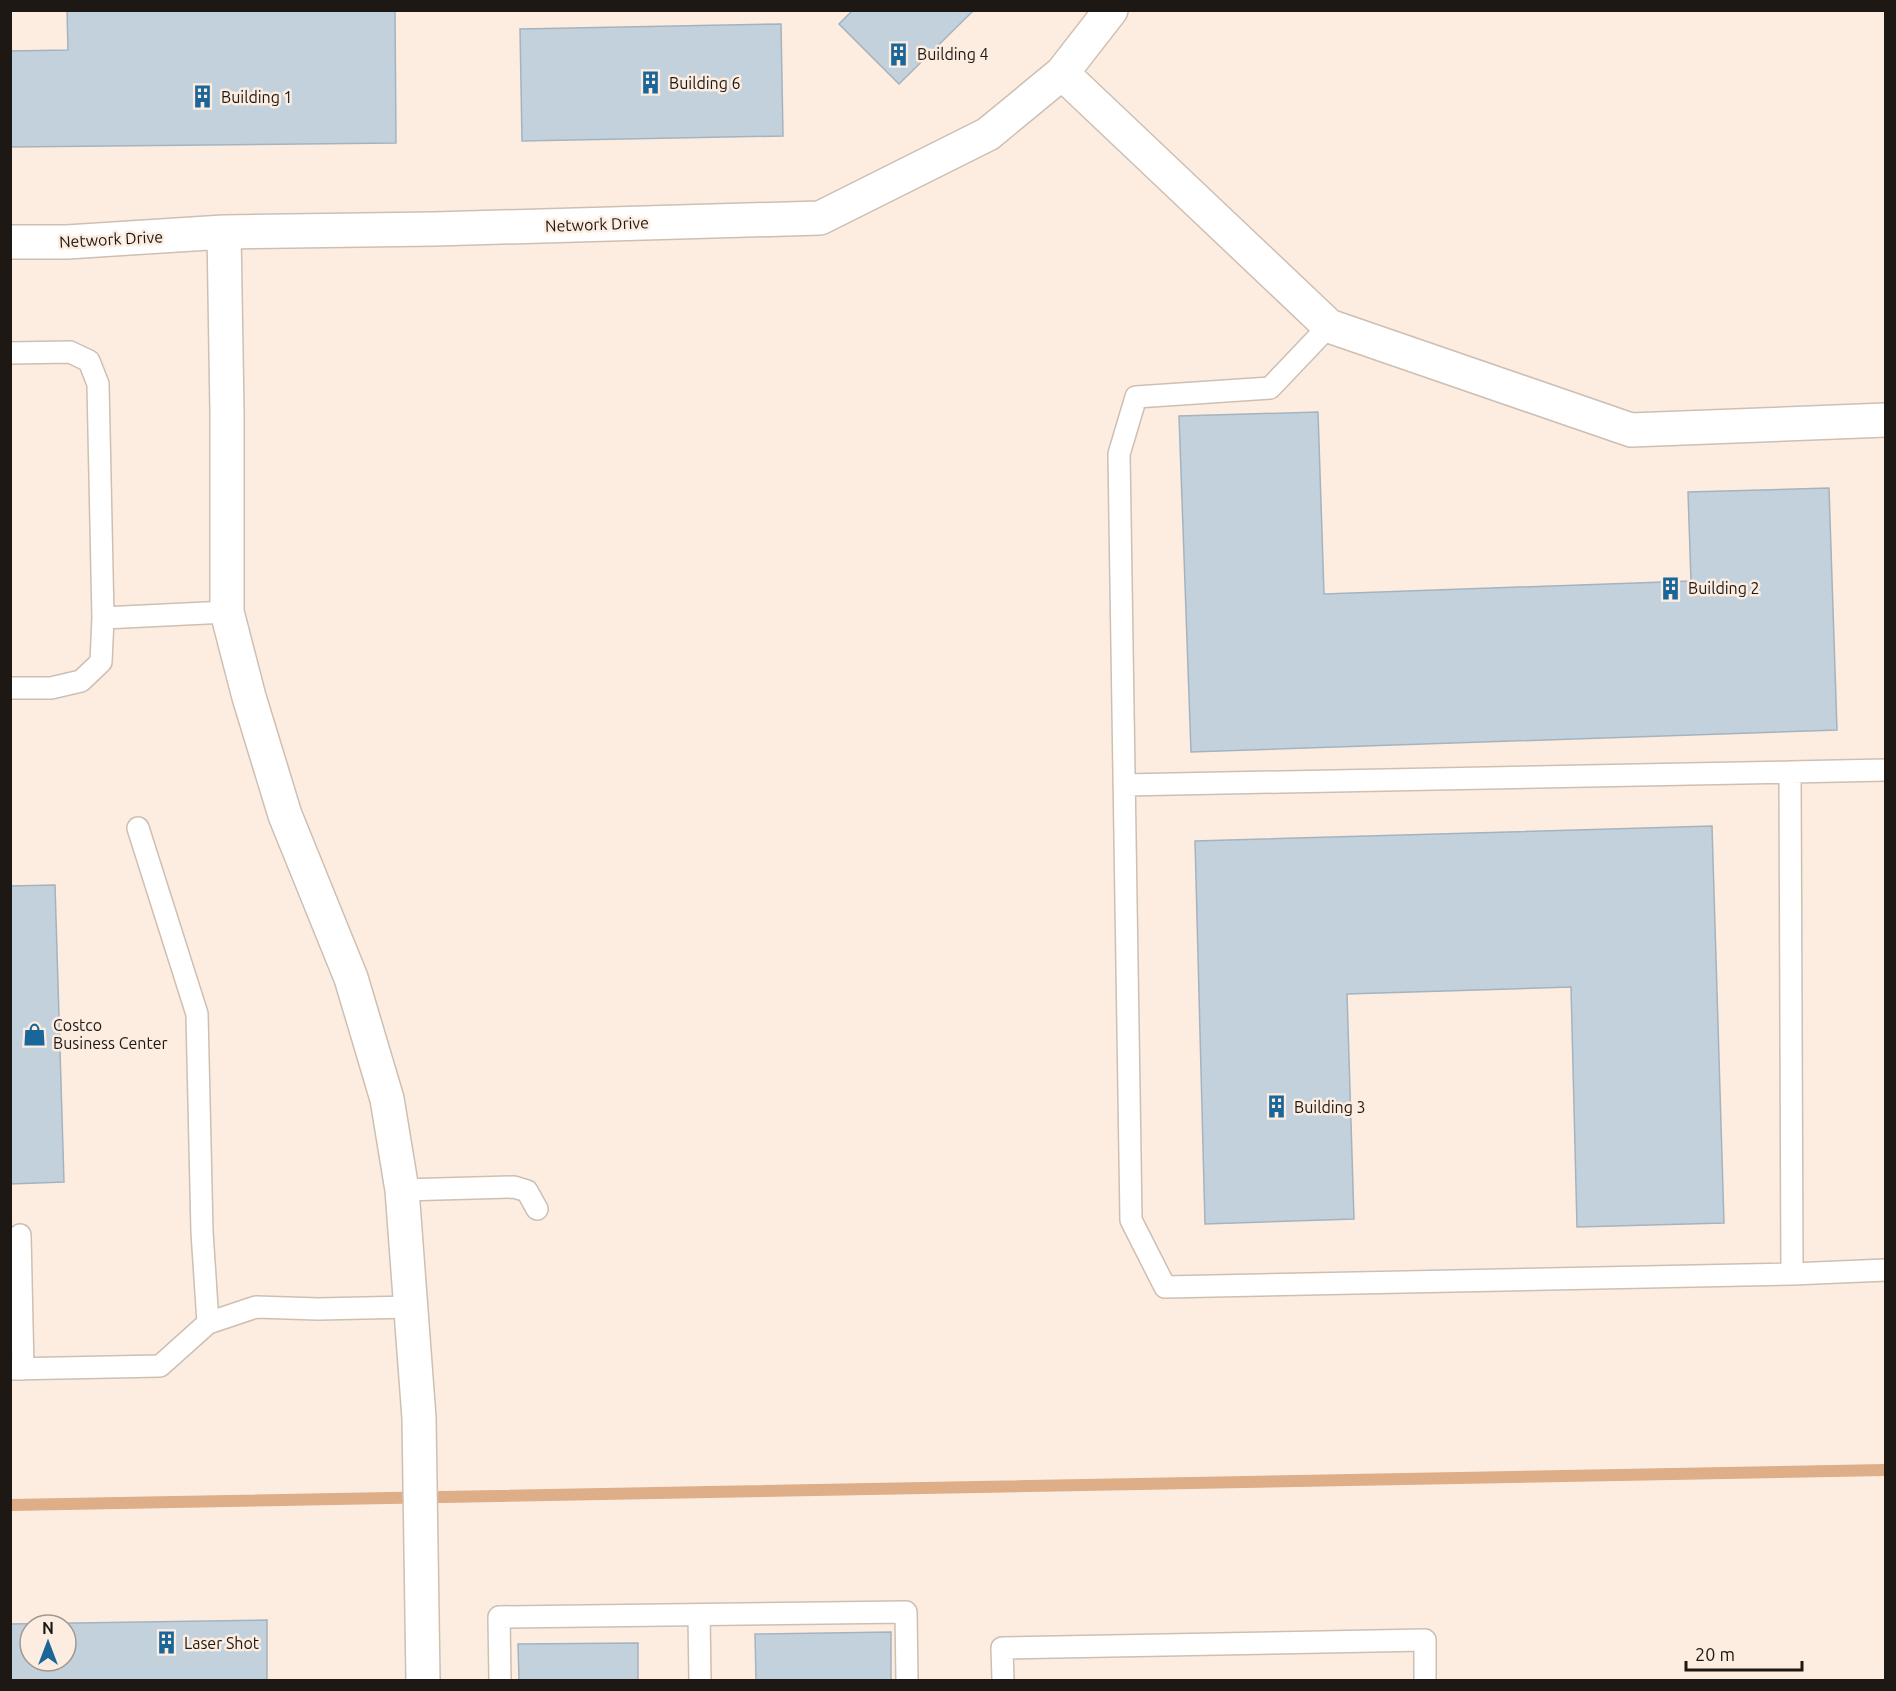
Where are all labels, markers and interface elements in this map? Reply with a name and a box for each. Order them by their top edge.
building icon: Building 4 [886,41,912,67]
place label: Building 4 [917,45,989,63]
building icon: Building 6 [638,70,664,96]
place label: Building 6 [669,74,741,92]
building icon: Building 1 [190,84,216,110]
place label: Building 1 [221,88,293,106]
street label: Network Drive [545,213,649,235]
street label: Network Drive [59,227,163,251]
building icon: Building 2 [1657,575,1683,601]
place label: Building 2 [1688,579,1760,597]
place label: Costco Business Center [53,1016,168,1052]
shop icon: Costco Business Center [22,1021,48,1047]
building icon: Building 3 [1263,1094,1289,1120]
place label: Building 3 [1294,1098,1366,1116]
north arrow [18,1613,78,1673]
text: N [42,1619,54,1637]
building icon: Laser Shot [153,1630,179,1656]
place label: Laser Shot [184,1634,260,1652]
scale bar [1686,1634,1802,1672]
text: 20 m [1695,1644,1735,1664]

